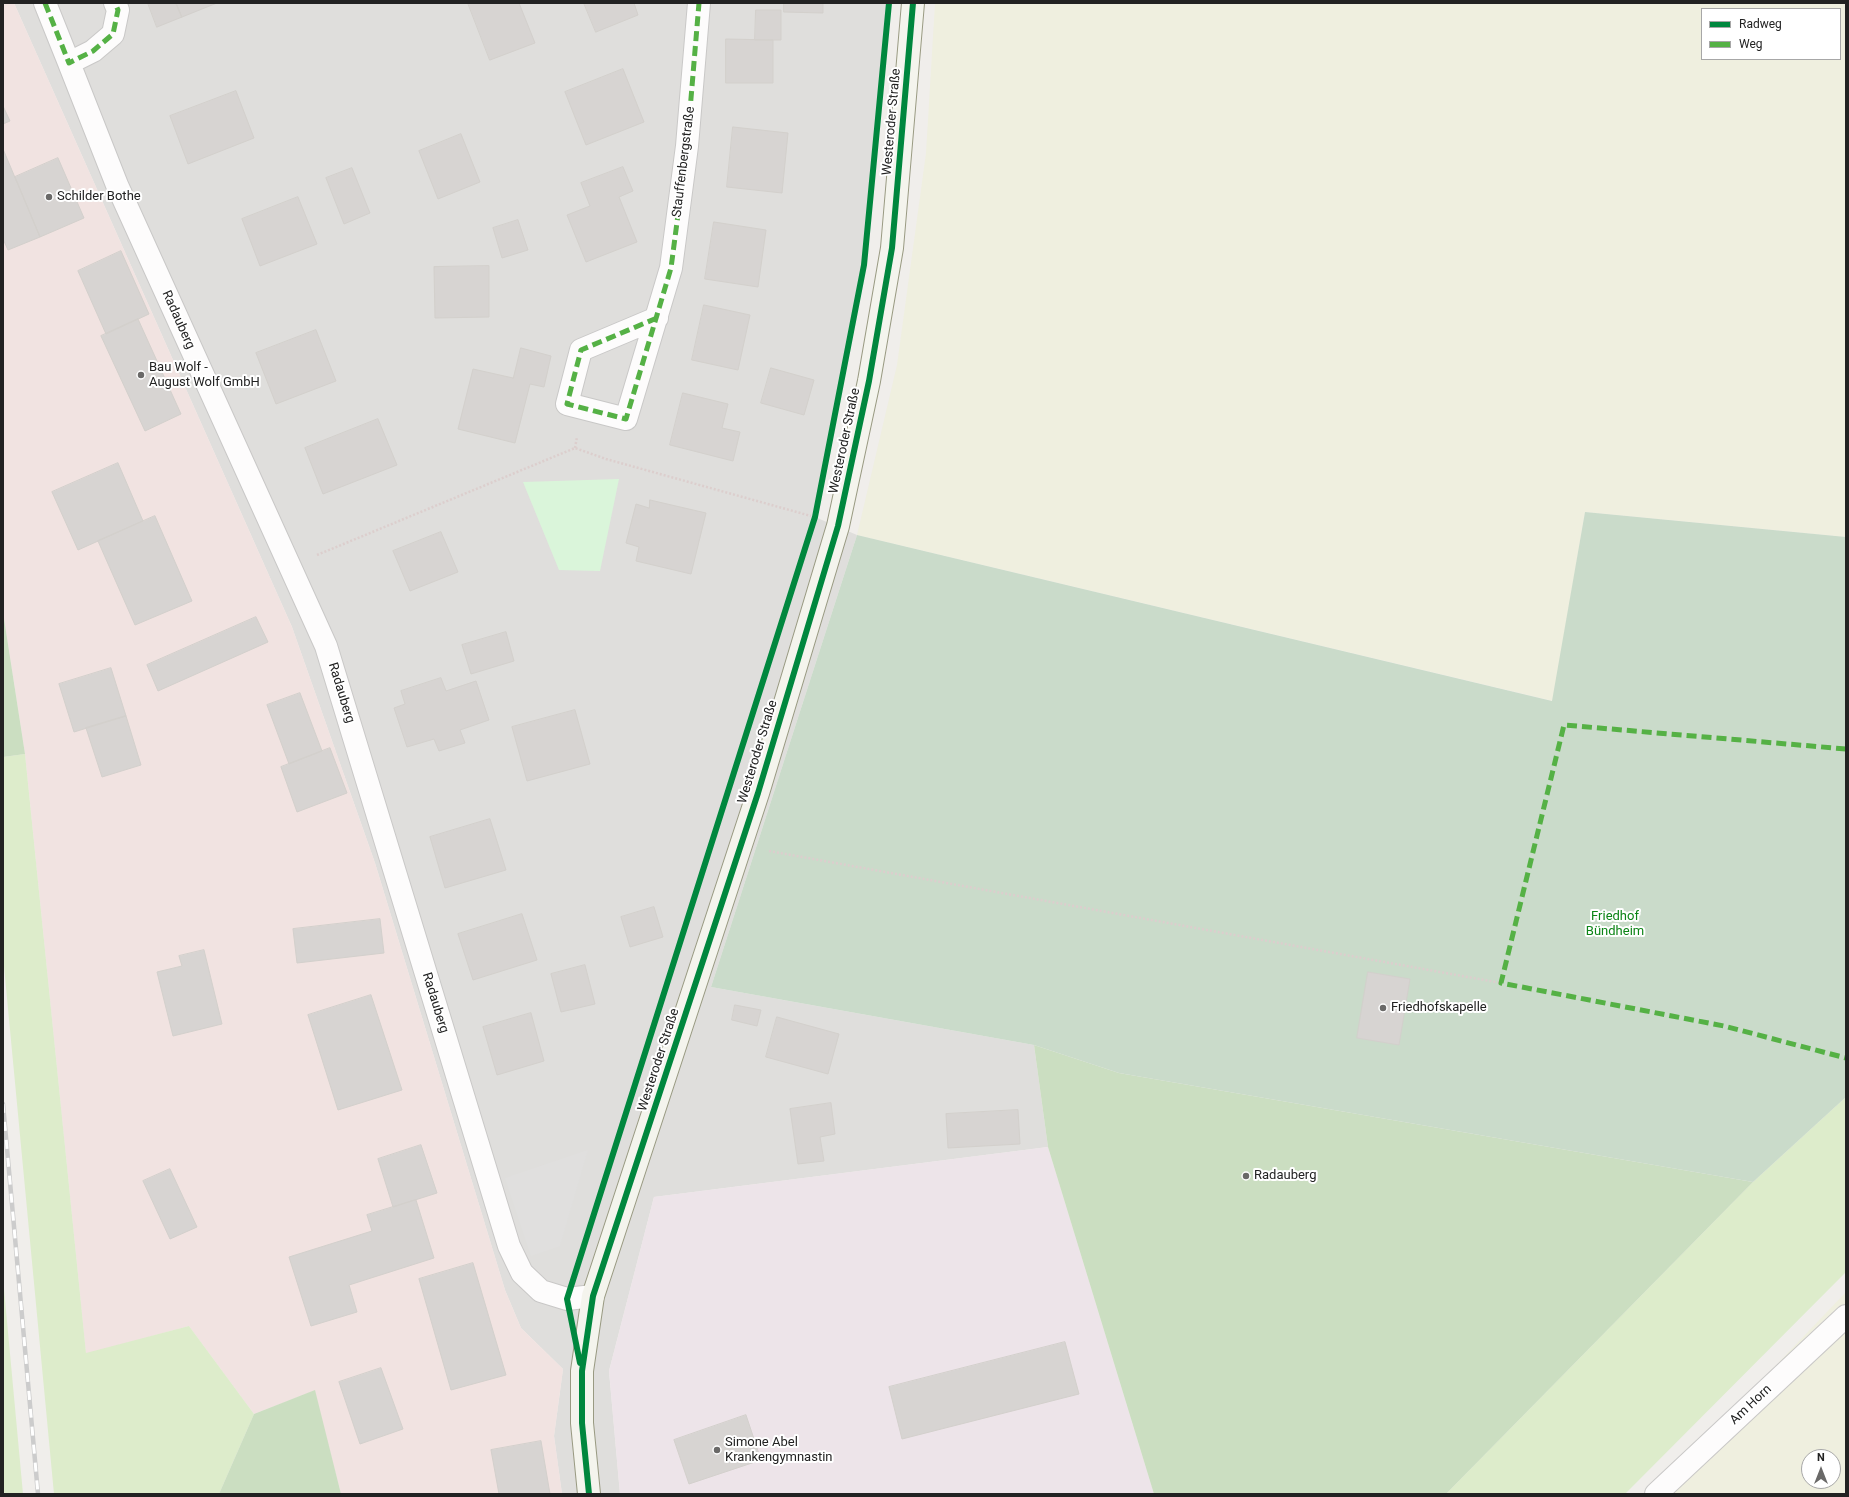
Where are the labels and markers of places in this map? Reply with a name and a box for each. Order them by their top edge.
place label: Schilder Bothe [57,189,141,205]
marker: Schilder Bothe [44,192,54,202]
place label: Bau Wolf - August Wolf GmbH [149,360,260,391]
marker: Bau Wolf - August Wolf GmbH [136,370,146,380]
place label: Friedhofskapelle [1391,1000,1487,1016]
marker: Friedhofskapelle [1378,1003,1388,1013]
place label: Radauberg [1254,1168,1316,1184]
marker: Radauberg [1241,1171,1251,1181]
place label: Simone Abel Krankengymnastin [725,1435,832,1466]
marker: Simone Abel Krankengymnastin [712,1445,722,1455]

